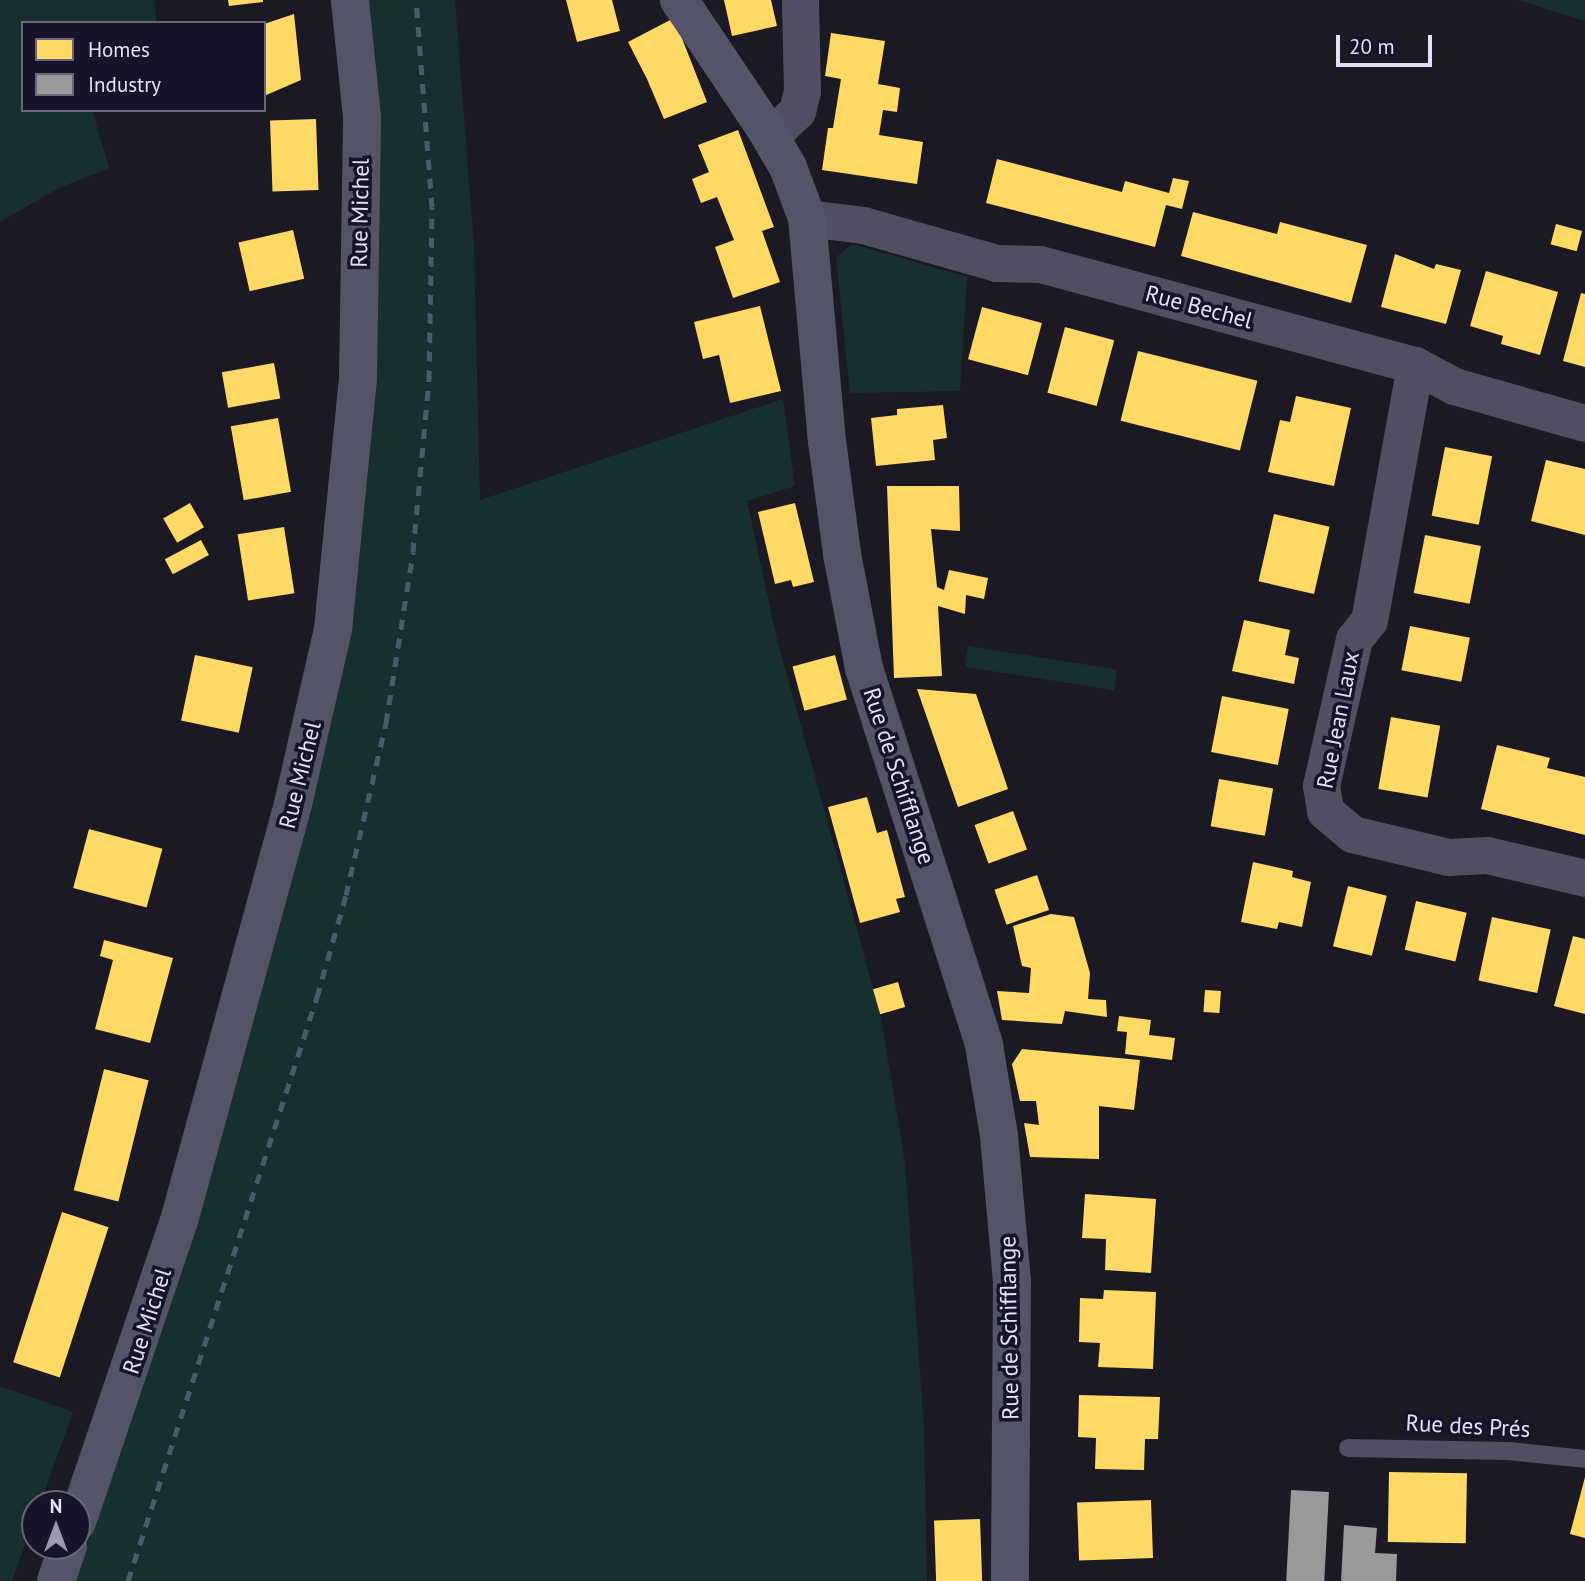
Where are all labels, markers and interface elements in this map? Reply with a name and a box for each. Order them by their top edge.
legend [21,21,266,112]
scale bar [1340,21,1436,65]
text: 20 m [1349,33,1395,60]
text: Homes [88,36,150,63]
text: Industry [88,71,161,98]
street label: Rue Michel [345,158,375,268]
street label: Rue Bechel [1142,279,1256,335]
street label: Rue Jean Laux [1311,649,1365,791]
street label: Rue de Schifflange [857,684,941,868]
street label: Rue Michel [273,719,327,831]
street label: Rue de Schifflange [994,1236,1024,1420]
street label: Rue Michel [117,1265,177,1377]
street label: Rue des Prés [1405,1409,1531,1443]
north arrow [21,1490,91,1560]
text: N [50,1494,62,1518]

